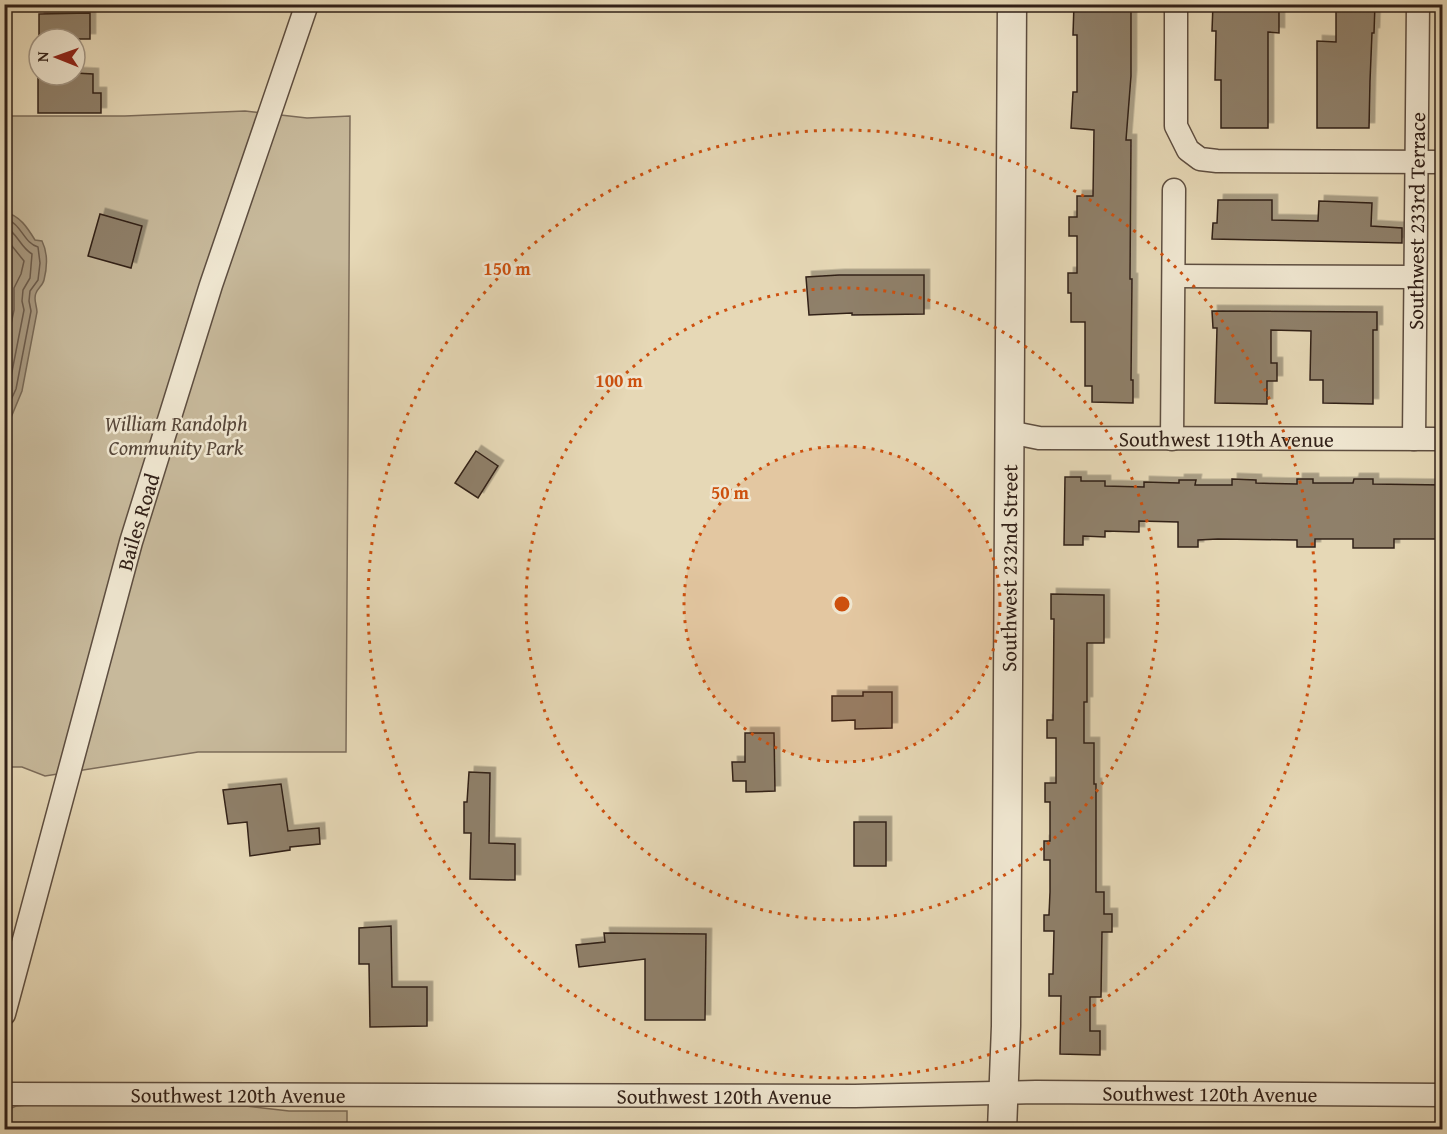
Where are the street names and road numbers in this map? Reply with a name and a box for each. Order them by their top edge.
street label: Southwest 233rd Terrace [1400,112,1433,330]
street label: Southwest 119th Avenue [1119,423,1334,454]
street label: Southwest 232nd Street [993,464,1025,672]
street label: Bailes Road [108,468,167,574]
street label: Southwest 120th Avenue [1102,1077,1318,1110]
street label: Southwest 120th Avenue [130,1079,346,1110]
street label: Southwest 120th Avenue [616,1080,832,1111]

